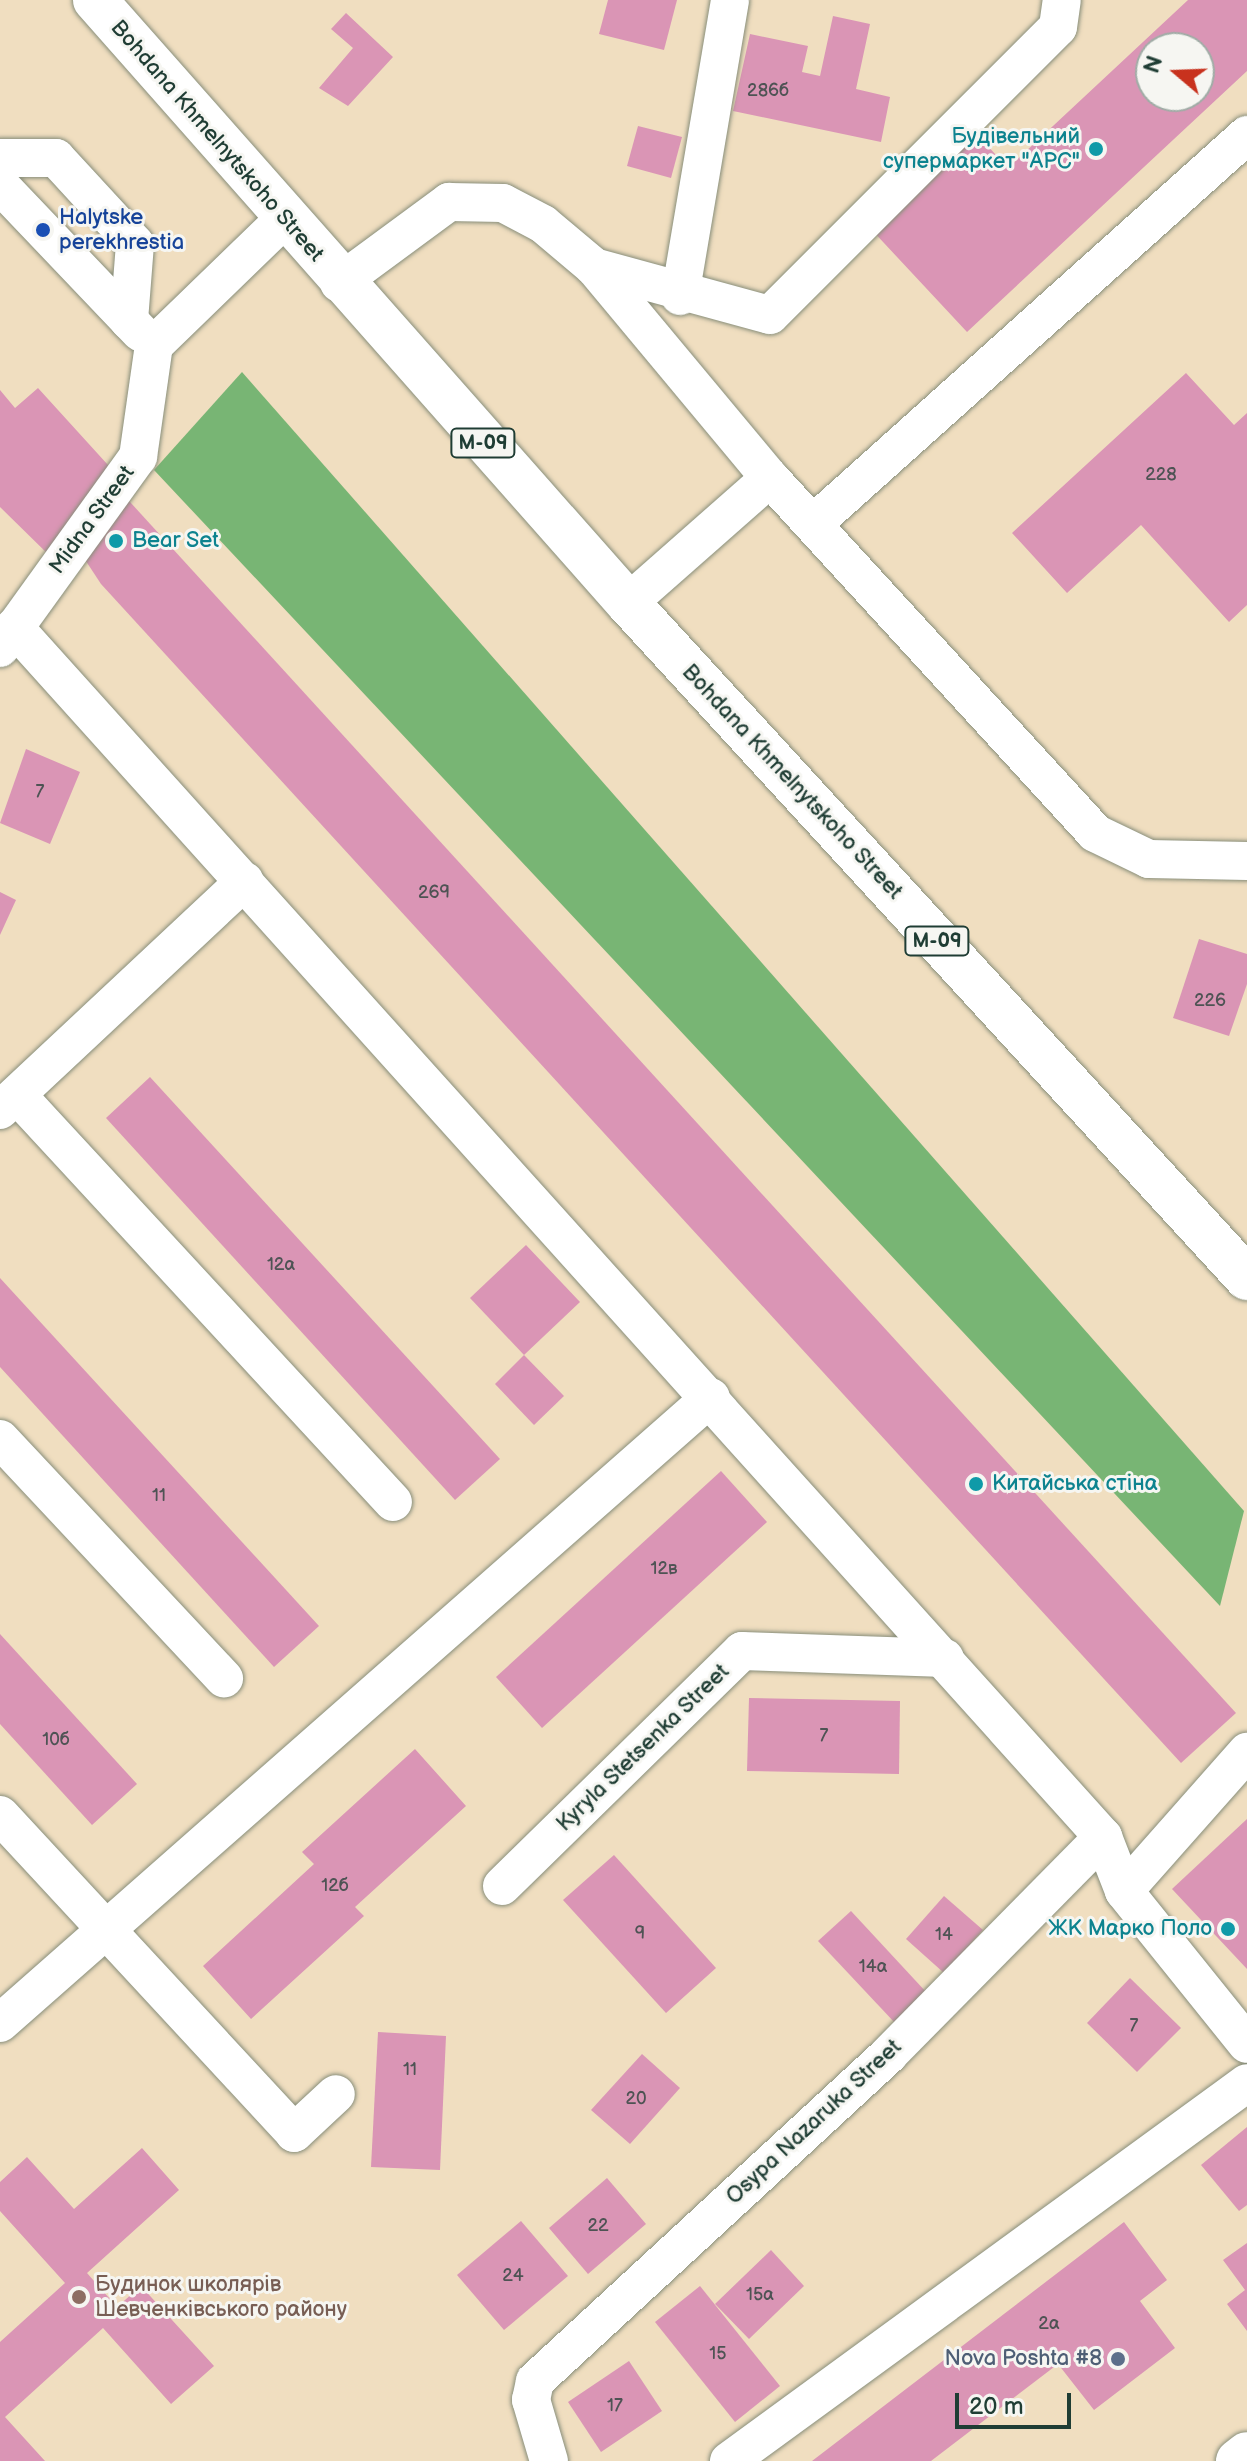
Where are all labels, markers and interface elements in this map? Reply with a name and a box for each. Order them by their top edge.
street label: Bohdana Khmelnytskoho Street [105,15,329,267]
north arrow [1135,32,1215,112]
text: N [1138,52,1169,77]
house number: 286б [747,80,789,102]
place label: Будівельний супермаркет "АРС" [883,123,1080,174]
marker: Будівельний супермаркет "АРС" [1087,140,1105,158]
place label: Halytske perekhrestia [59,204,184,256]
marker: Halytske perekhrestia [34,221,52,239]
road number: М-09 [449,427,517,459]
street label: Midna Street [44,460,140,580]
house number: 228 [1145,464,1177,486]
place label: Bear Set [132,528,220,554]
marker: Bear Set [107,532,125,550]
street label: Bohdana Khmelnytskoho Street [676,659,908,905]
house number: 7 [36,781,44,803]
house number: 269 [418,882,450,904]
road number: М-09 [903,925,971,957]
house number: 226 [1194,990,1226,1012]
house number: 12а [267,1254,295,1276]
place label: Китайська стіна [992,1471,1158,1497]
marker: Китайська стіна [967,1475,985,1493]
house number: 11 [152,1485,166,1507]
house number: 12в [651,1558,677,1580]
street label: Kyryla Stetsenka Street [551,1658,735,1838]
house number: 7 [820,1725,828,1747]
house number: 10б [42,1729,70,1751]
house number: 12б [321,1875,349,1897]
place label: ЖК Марко Поло [1048,1916,1212,1942]
marker: ЖК Марко Поло [1219,1920,1237,1938]
house number: 9 [635,1923,645,1945]
house number: 14 [935,1924,953,1946]
house number: 14а [859,1956,887,1978]
house number: 7 [1130,2015,1138,2037]
street label: Osypa Nazaruka Street [721,2034,907,2210]
house number: 11 [403,2059,417,2081]
house number: 20 [625,2088,647,2110]
house number: 22 [587,2215,609,2237]
house number: 24 [502,2265,524,2287]
place label: Будинок школярів Шевченківського району [95,2271,347,2322]
house number: 15а [746,2284,774,2306]
marker: Будинок школярів Шевченківського району [70,2288,88,2306]
house number: 2а [1038,2313,1060,2335]
house number: 15 [709,2343,727,2365]
place label: Nova Poshta #8 [944,2346,1102,2372]
marker: Nova Poshta #8 [1109,2350,1127,2368]
scale bar [959,2377,1075,2427]
text: 20 m [969,2392,1024,2421]
house number: 17 [607,2395,623,2417]

